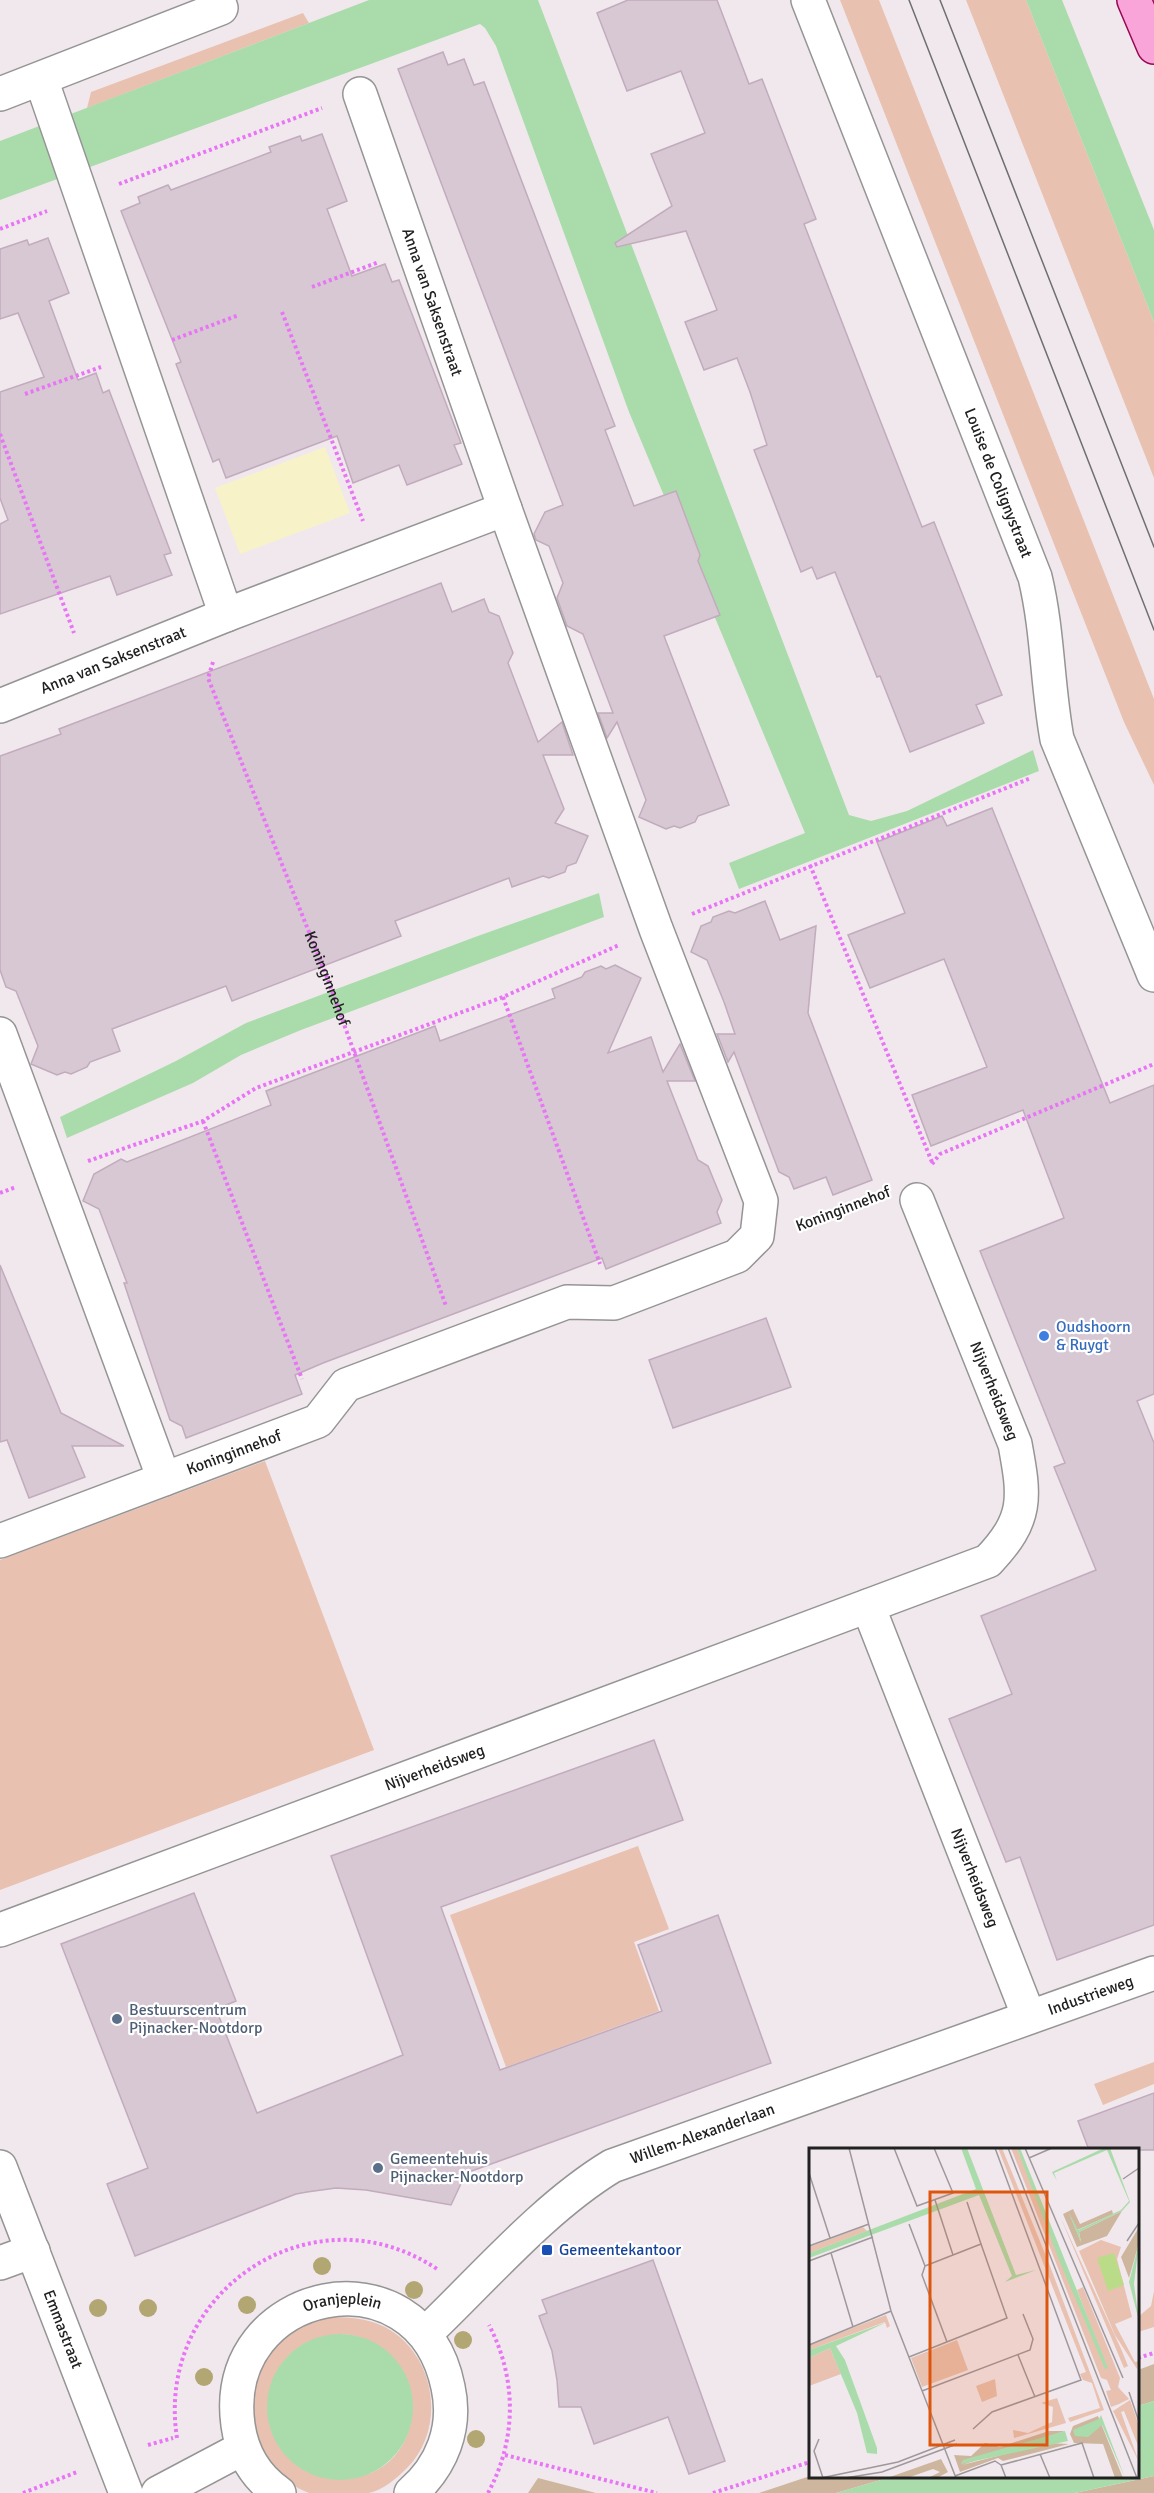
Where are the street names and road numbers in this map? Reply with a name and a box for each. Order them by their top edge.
street label: Anna van Saksenstraat [397,225,467,379]
street label: Louise de Colignystraat [960,405,1037,561]
street label: Anna van Saksenstraat [37,622,189,699]
street label: Koninginnehof [300,928,354,1029]
street label: Koninginnehof [793,1182,894,1236]
street label: Nijverheidsweg [965,1339,1023,1443]
street label: Koninginnehof [184,1426,285,1480]
street label: Nijverheidsweg [382,1740,487,1795]
street label: Nijverheidsweg [946,1825,1003,1930]
street label: Industrieweg [1045,1971,1136,2020]
street label: Willem-Alexanderlaan [628,2099,777,2169]
street label: Emmastraat [38,2287,87,2372]
street label: Oranjeplein [300,2289,384,2317]

